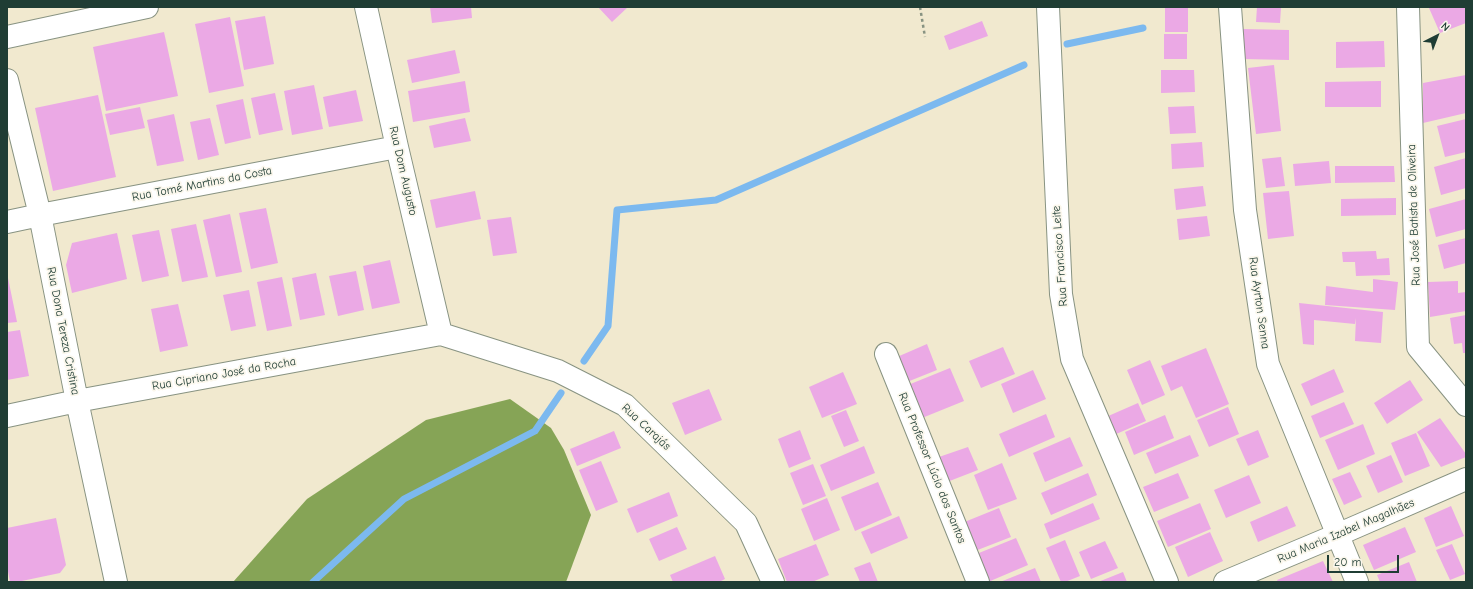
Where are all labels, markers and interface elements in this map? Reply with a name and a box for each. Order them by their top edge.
north arrow [1417,16,1457,56]
text: N [1438,19,1452,34]
street label: Rua Dom Augusto [386,125,420,217]
street label: Rua José Batista de Oliveira [1404,144,1424,286]
street label: Rua Tomé Martins da Costa [131,163,273,205]
street label: Rua Francisco Leite [1049,205,1071,307]
street label: Rua Ayrton Senna [1245,256,1273,350]
street label: Rua Dona Tereza Cristina [44,266,82,396]
street label: Rua Cipriano José da Rocha [151,354,297,394]
street label: Rua Professor Lúcio dos Santos [895,390,969,546]
street label: Rua Carajás [618,401,674,453]
street label: Rua Maria Izabel Magalhães [1275,496,1417,566]
scale bar [1329,547,1401,573]
text: 20 m [1334,555,1362,569]

